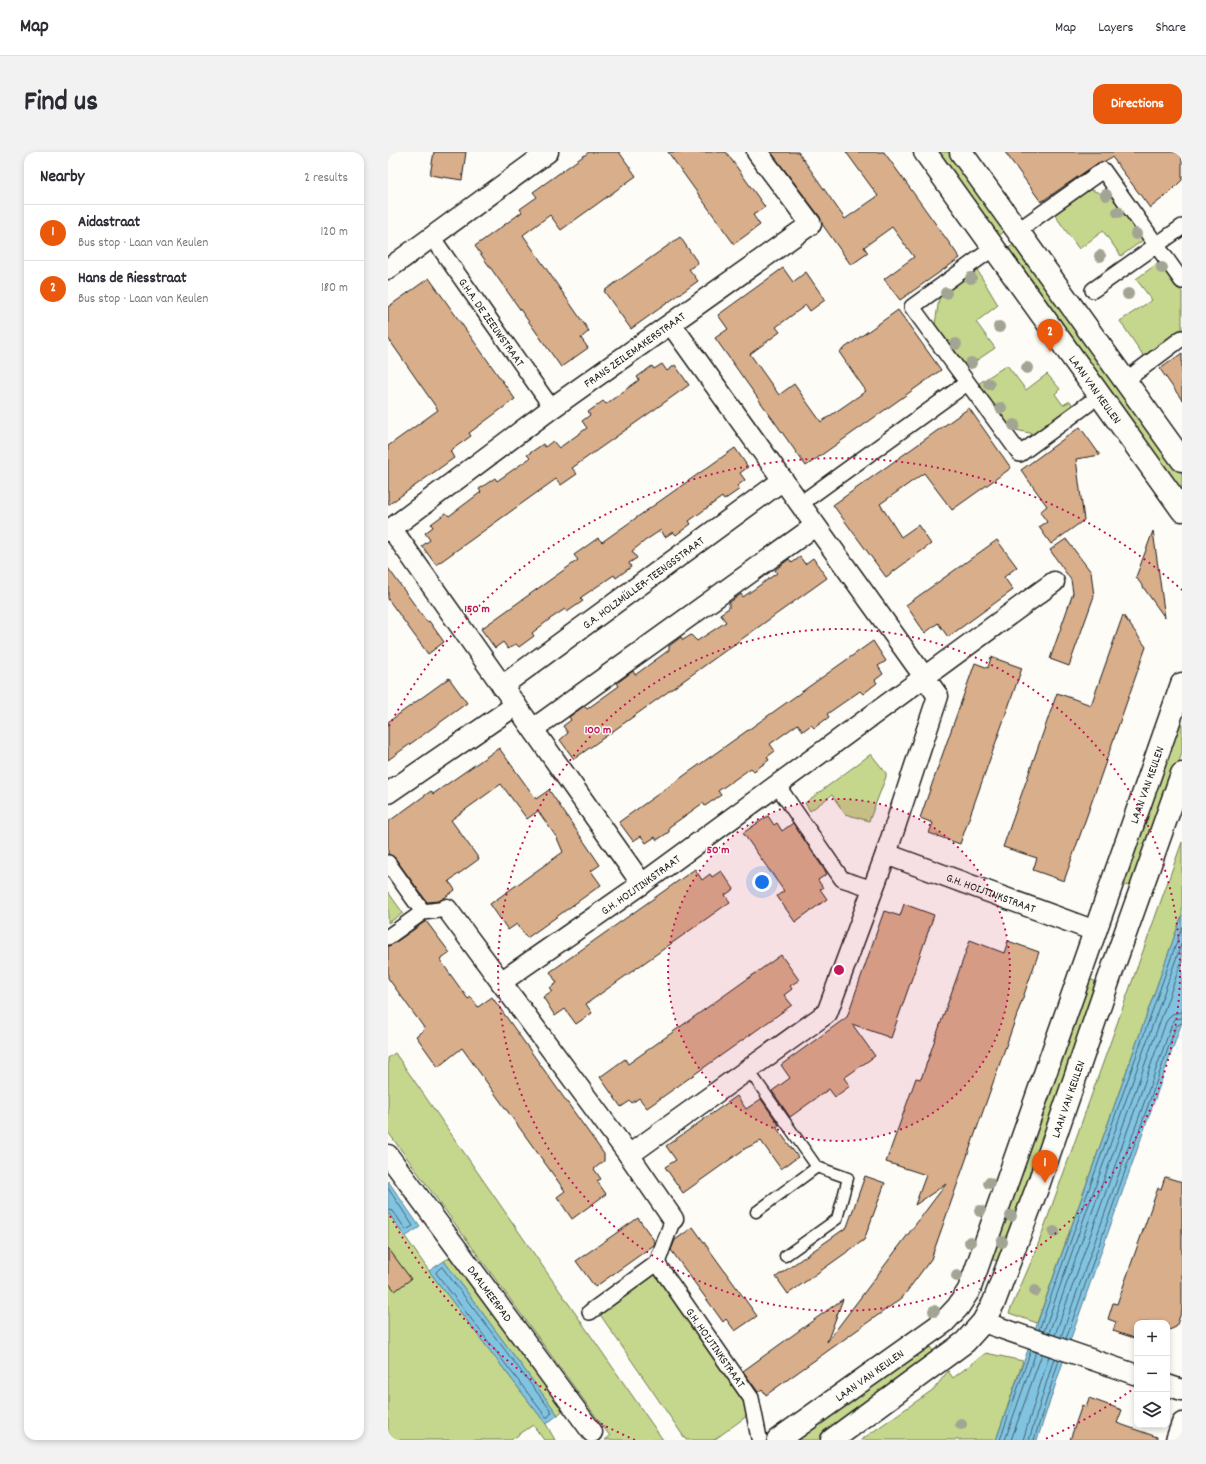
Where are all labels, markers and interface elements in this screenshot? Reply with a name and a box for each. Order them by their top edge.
text: Map [20,14,49,41]
text: Map [1055,18,1076,38]
text: Layers [1098,18,1133,38]
text: Share [1155,18,1186,38]
text: Find us [24,84,98,124]
button: Directions [1093,84,1182,124]
text: Nearby [40,166,84,190]
text: 2 results [304,169,348,188]
text: Aidastraat [78,212,140,234]
text: 1 [52,223,54,242]
text: 120 m [320,223,348,242]
text: Bus stop · Laan van Keulen [78,234,208,253]
text: Hans de Riesstraat [78,268,186,290]
street label: G.H.A. DE ZEEUWSTRAAT [453,275,528,371]
text: 2 [50,279,56,298]
text: 180 m [321,279,348,298]
text: Bus stop · Laan van Keulen [78,290,208,309]
street label: FRANS ZEILEMAKERSTRAAT [581,309,690,393]
pin: 2 [1037,319,1063,352]
street label: LAAN VAN KEULEN [1064,352,1125,428]
street label: G.A. HOLZMÜLLER-TEENGSSTRAAT [580,533,709,634]
text: 150 m [464,601,490,618]
text: 100 m [585,722,611,739]
street label: LAAN VAN KEULEN [1127,744,1169,826]
text: 50 m [706,842,730,859]
street label: G.H. HOIJTINKSTRAAT [598,851,685,920]
street label: G.H. HOIJTINKSTRAAT [944,870,1038,918]
your location [752,872,772,892]
centre of rings [832,963,846,977]
street label: LAAN VAN KEULEN [1048,1058,1090,1140]
pin: 1 [1032,1150,1058,1183]
street label: DAALMEERPAD [462,1263,515,1326]
street label: G.H. HOIJTINKSTRAAT [681,1305,749,1392]
map controls [1134,1320,1170,1428]
button: + [1134,1320,1170,1356]
street label: LAAN VAN KEULEN [832,1346,908,1407]
button: − [1134,1356,1170,1392]
button: layers [1134,1392,1170,1428]

